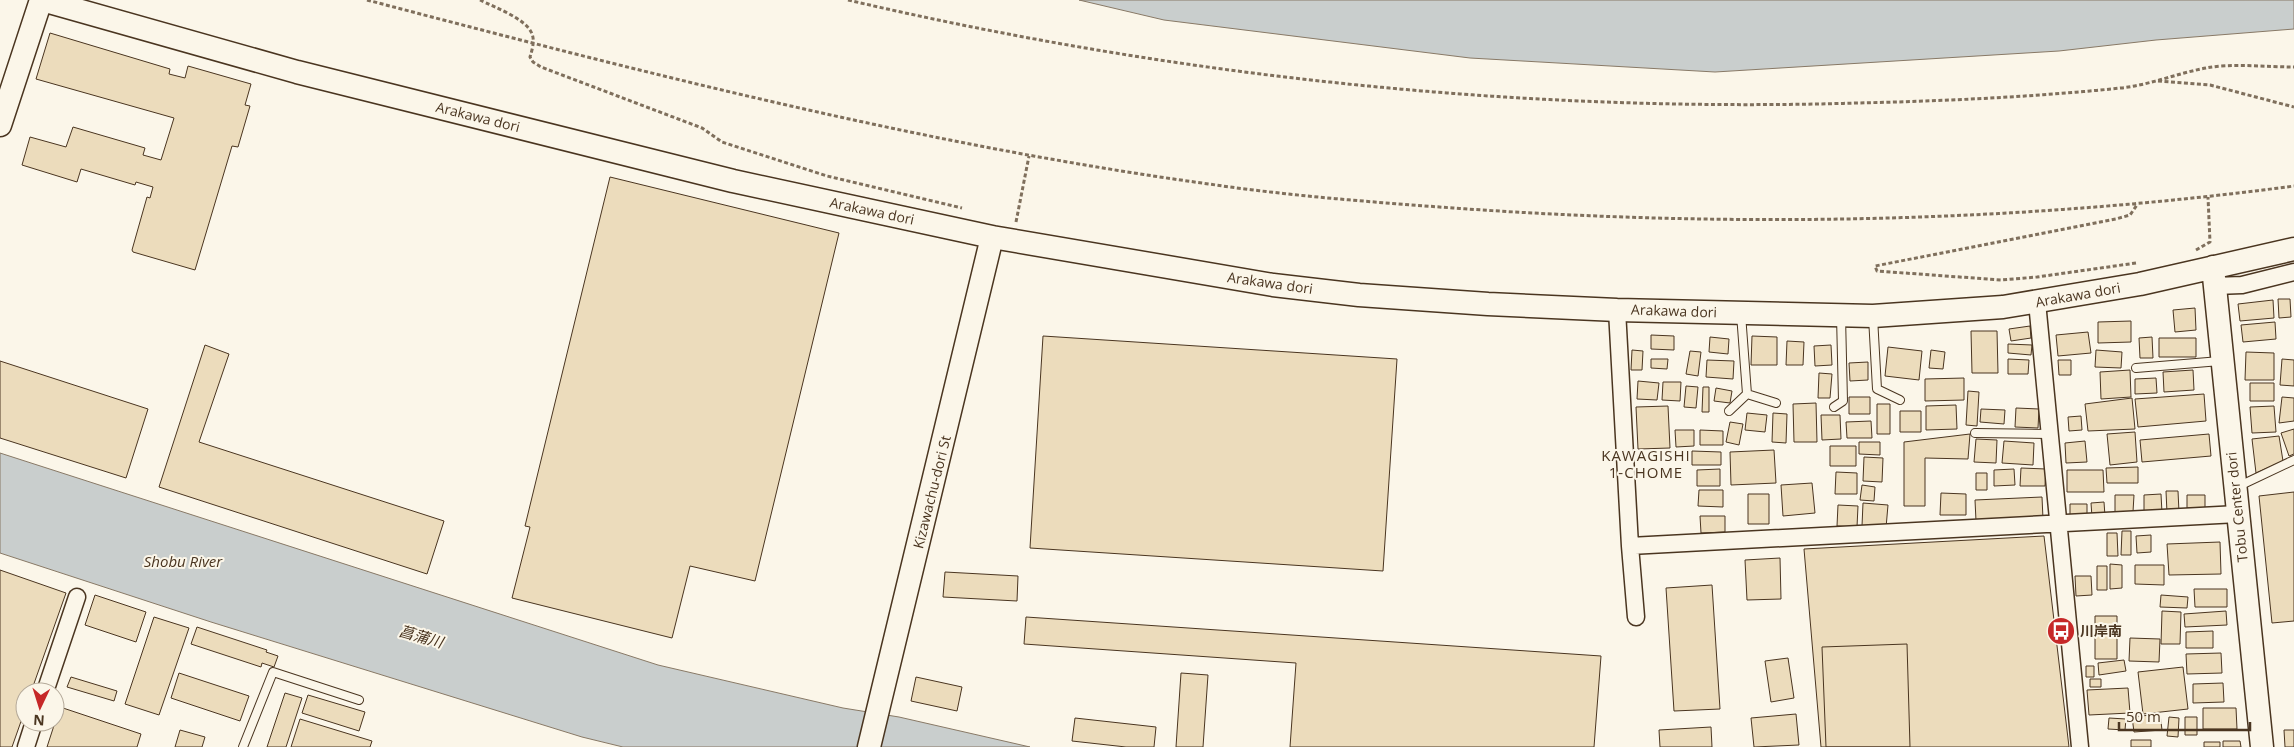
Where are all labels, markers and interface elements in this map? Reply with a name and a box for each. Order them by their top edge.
street label: Arakawa dori [434,97,522,136]
street label: Arakawa dori [828,192,916,229]
street label: Arakawa dori [1226,267,1314,298]
street label: Arakawa dori [2034,278,2122,311]
street label: Arakawa dori [1631,300,1717,321]
street label: Kizawachu-dori St [908,433,955,550]
district label: KAWAGISHI 1-CHOME [1601,445,1691,482]
street label: Tobu Center dori [2221,451,2252,563]
water label: Shobu River [144,551,223,571]
bus stop icon: 川岸南 [2046,616,2076,646]
water label: 菖蒲川 [397,620,448,652]
place label: 川岸南 [2080,621,2122,640]
north arrow [15,682,65,732]
scale bar [2119,700,2250,732]
text: 50 m [2126,706,2161,726]
text: N [33,711,45,730]

